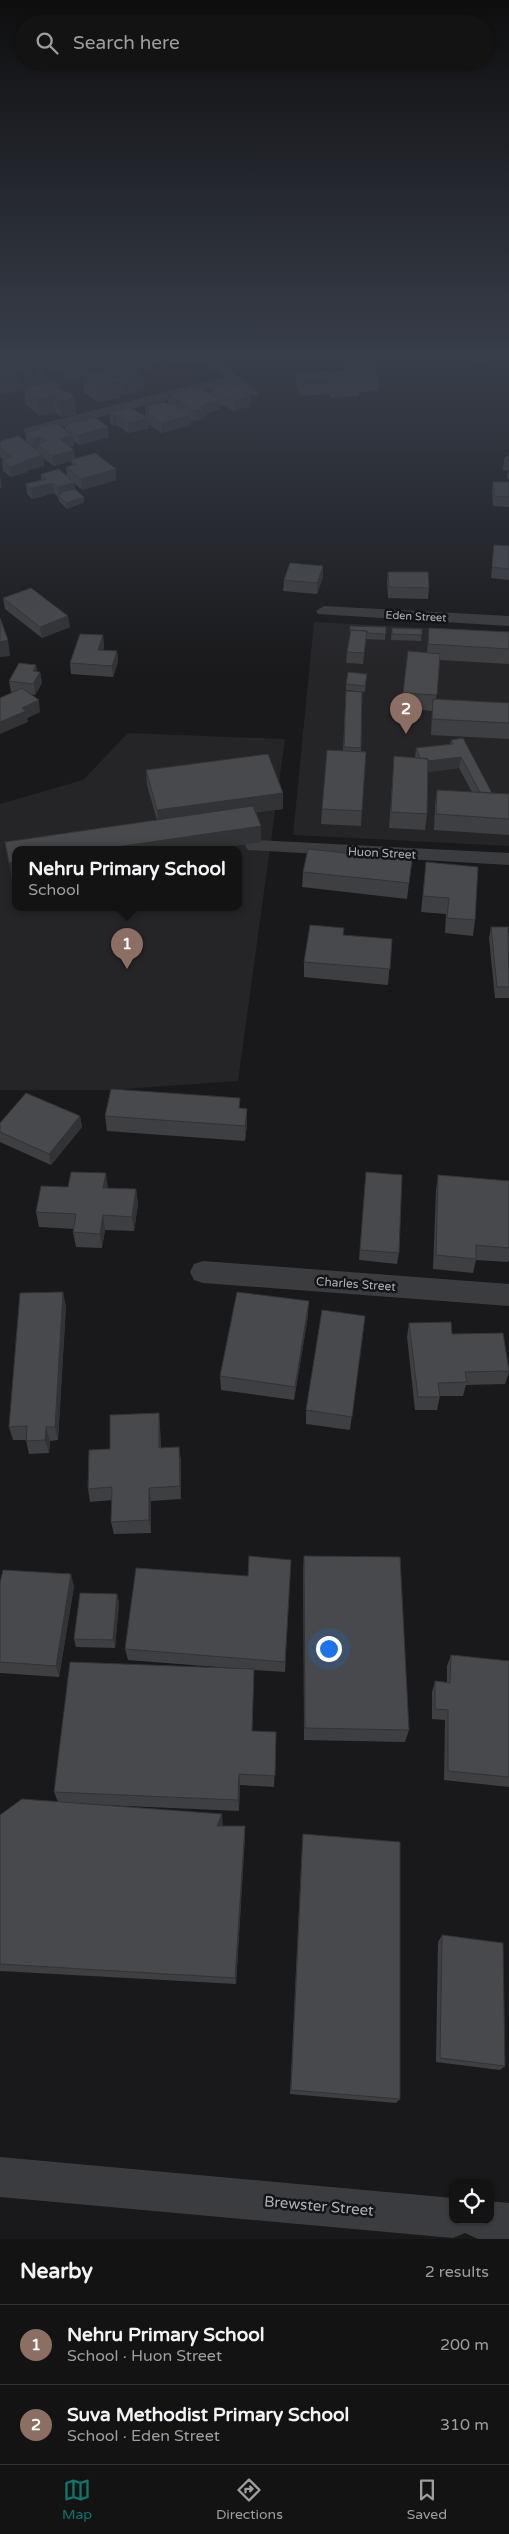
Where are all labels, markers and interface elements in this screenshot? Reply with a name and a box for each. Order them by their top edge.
search box [15,15,494,70]
icon: search [33,29,61,57]
text: Search here [73,32,180,54]
street label: Eden Street [385,608,447,625]
pin: 2 [390,693,422,734]
street label: Huon Street [348,844,417,862]
popup [12,846,242,911]
text: Nehru Primary School [28,858,226,880]
text: School [28,880,80,900]
pin: 1 [111,928,143,969]
street label: Charles Street [316,1274,397,1294]
your location [316,1636,342,1662]
map controls [449,2179,494,2224]
button: locate [449,2179,494,2224]
street label: Brewster Street [263,2192,375,2220]
text: Nearby [20,2259,93,2284]
text: 2 results [425,2262,489,2282]
text: Nehru Primary School [67,2324,265,2346]
text: 1 [31,2335,41,2355]
text: 200 m [440,2335,489,2355]
text: School · Huon Street [67,2346,222,2366]
text: Suva Methodist Primary School [67,2404,349,2426]
text: 2 [31,2415,41,2435]
text: 310 m [440,2415,489,2435]
text: School · Eden Street [67,2426,220,2446]
tab: Map [62,2476,92,2523]
tab: Directions [216,2476,283,2523]
tab: Saved [407,2476,447,2523]

